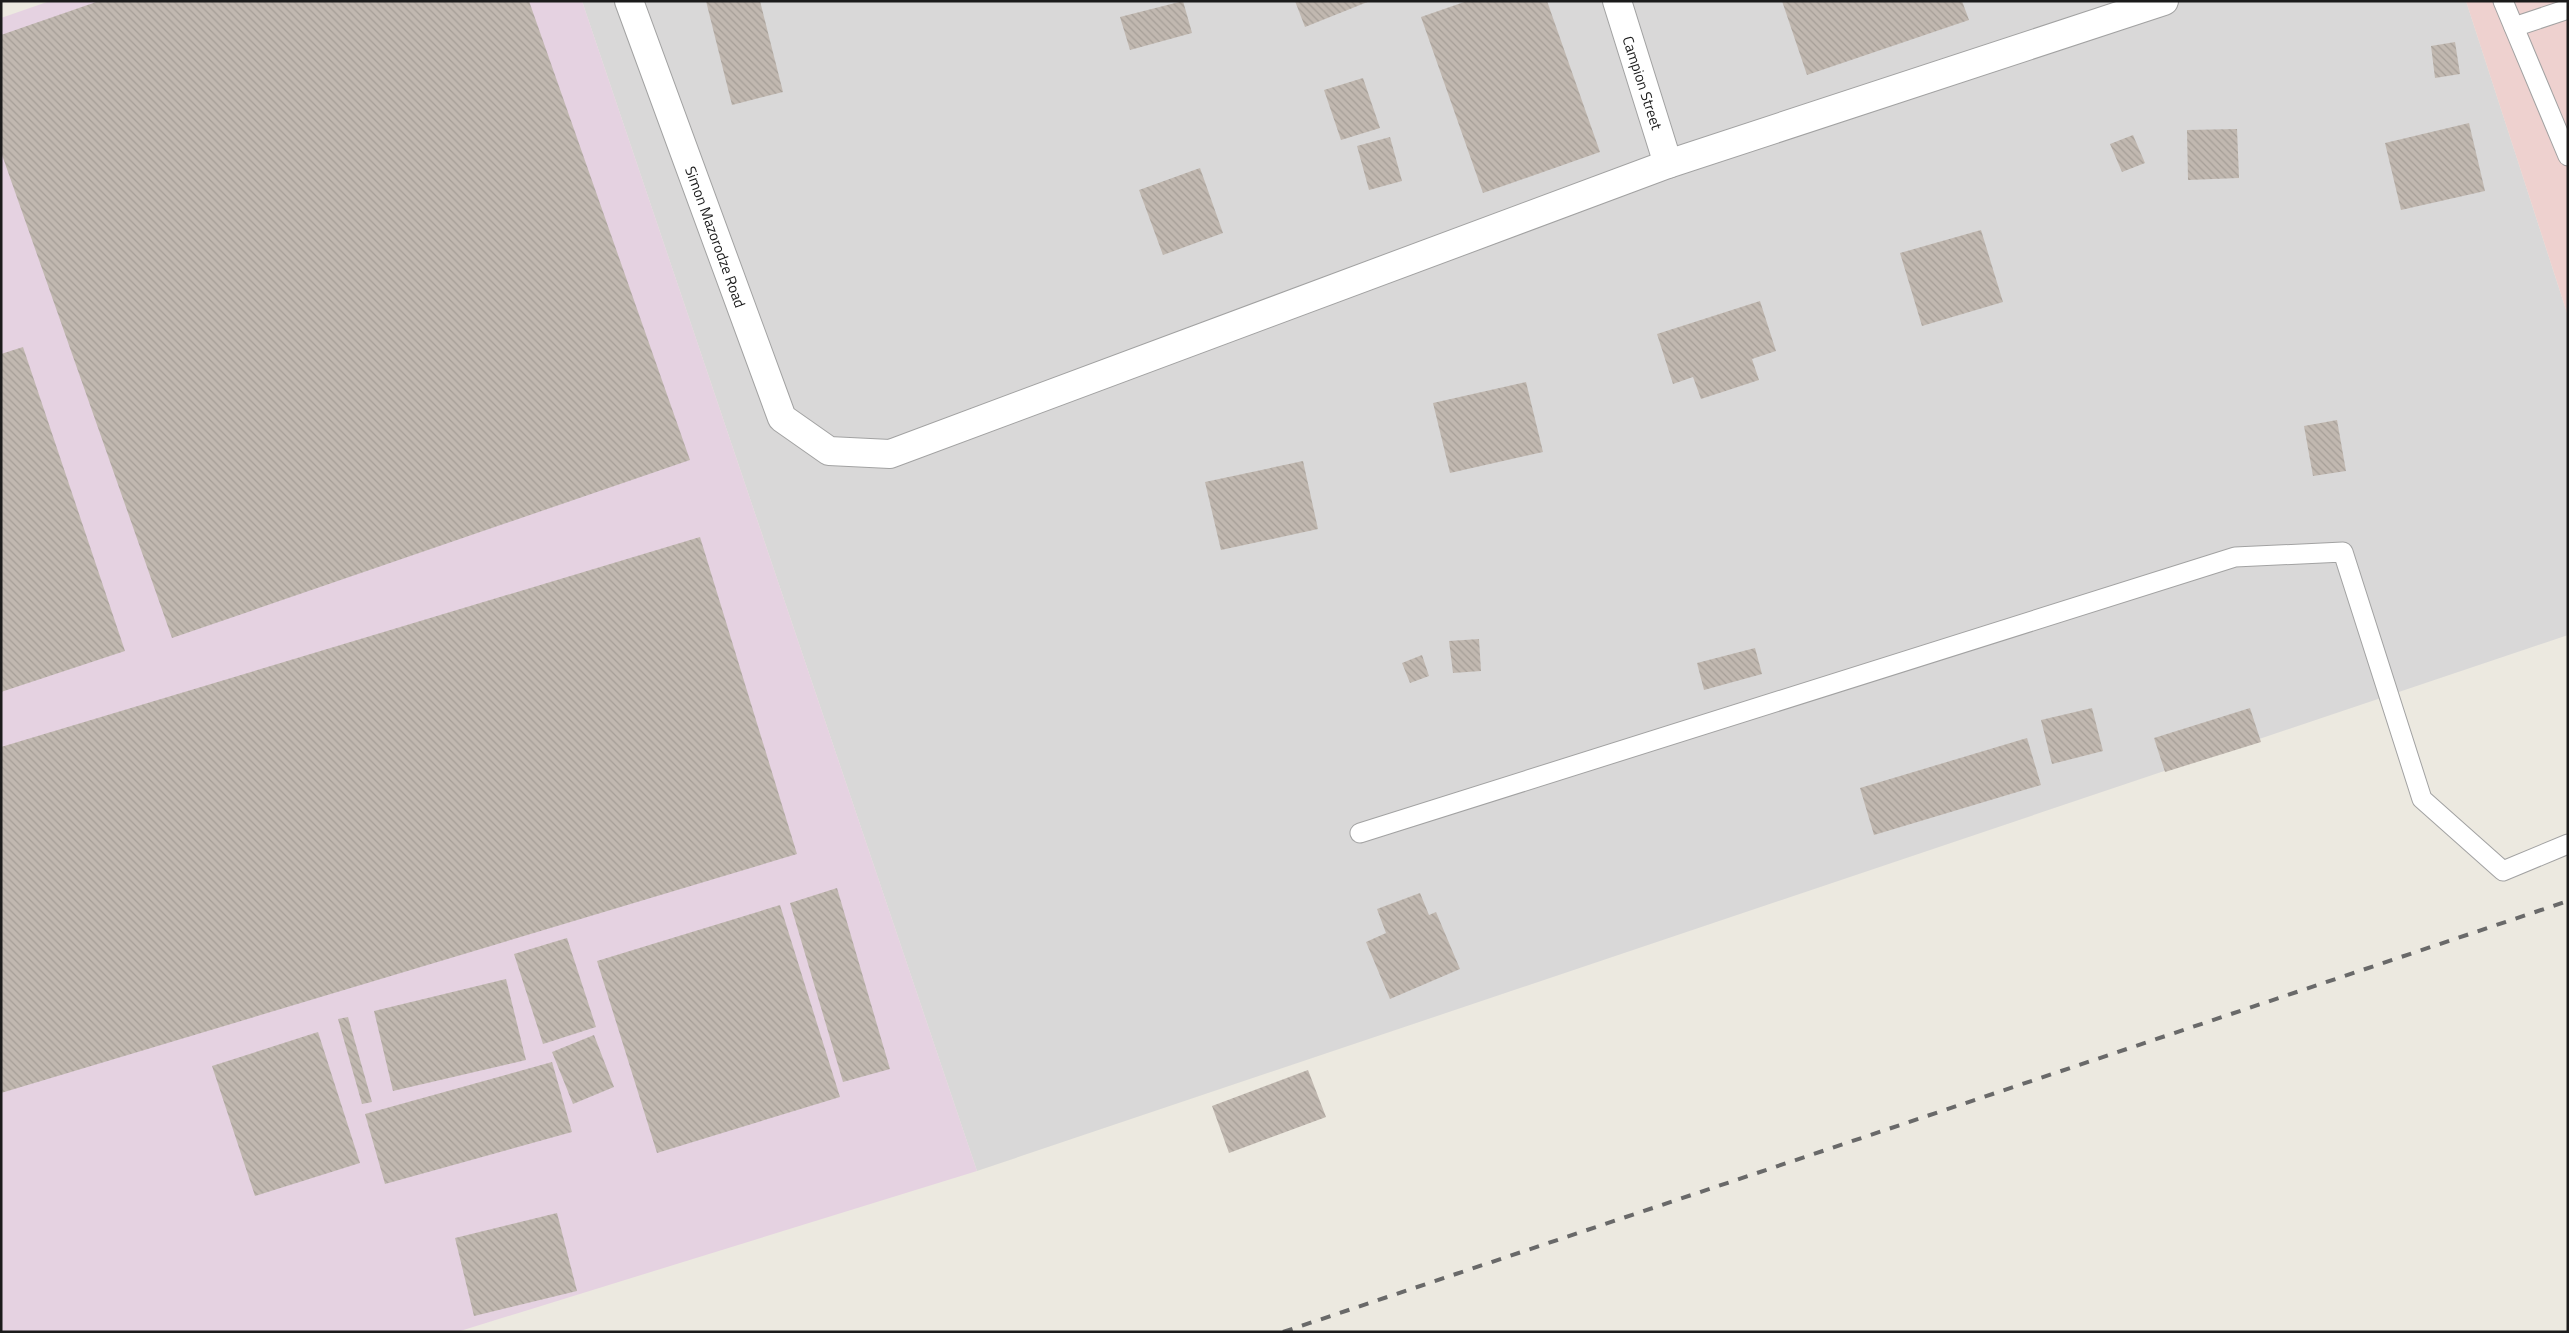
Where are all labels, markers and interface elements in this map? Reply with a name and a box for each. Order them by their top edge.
street label: Campion Street [1616,33,1669,133]
street label: Simon Mazorodze Road [679,163,752,311]

